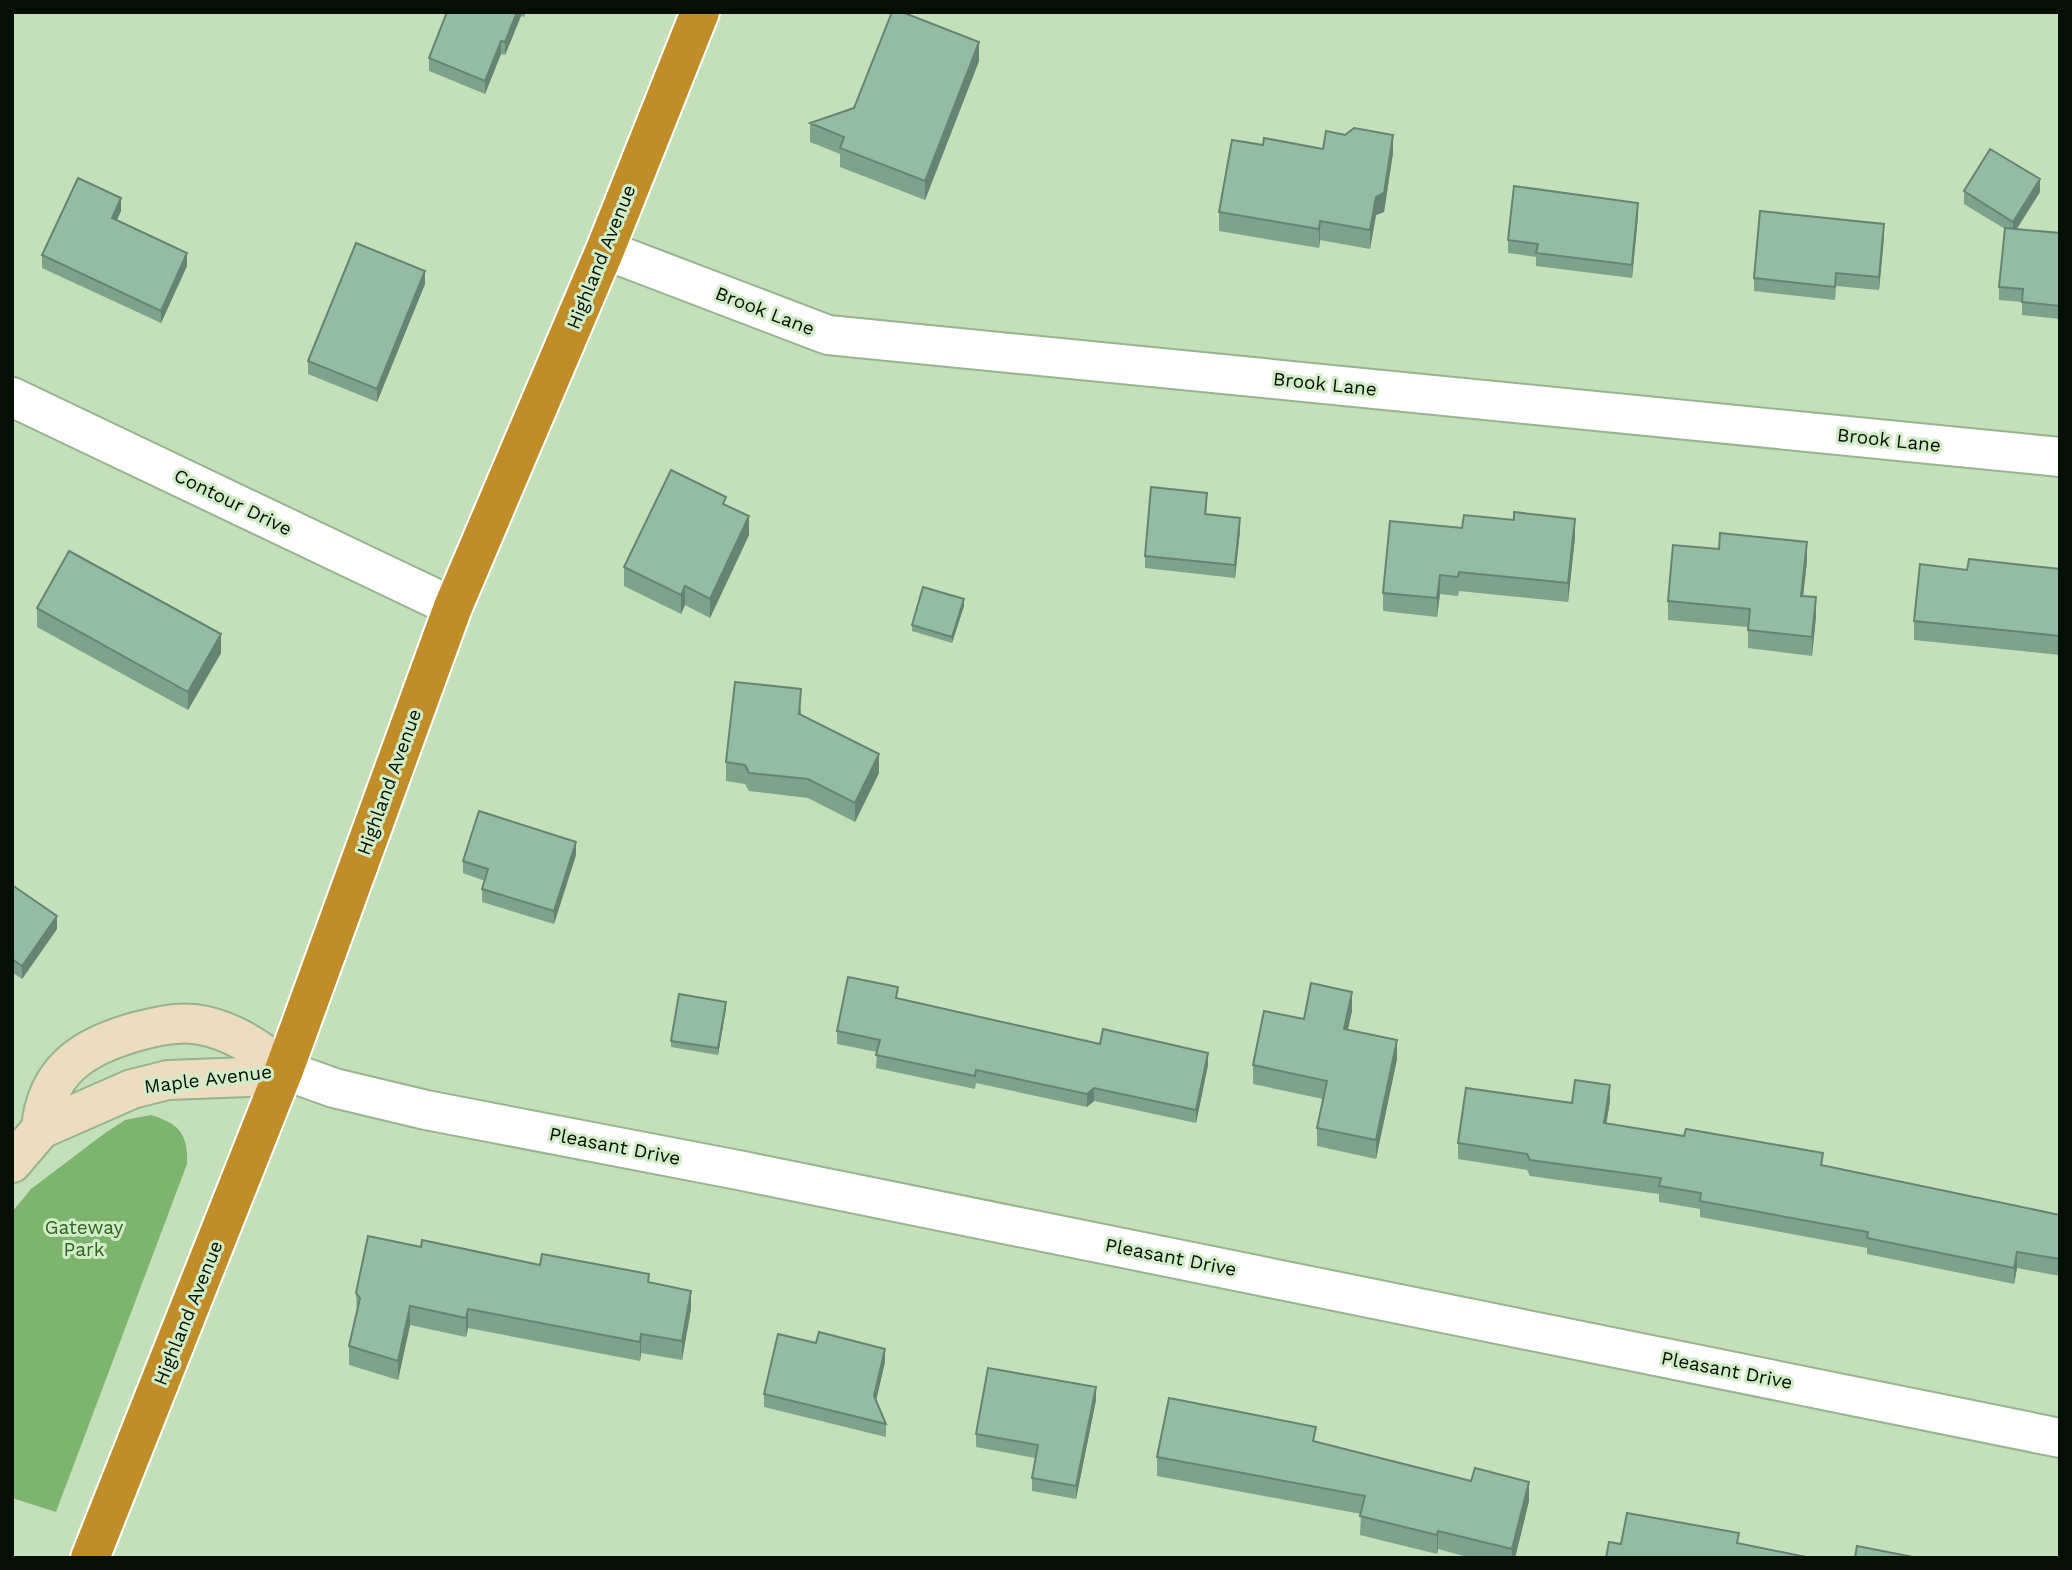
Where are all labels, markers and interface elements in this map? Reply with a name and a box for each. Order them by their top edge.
street label: Highland Avenue [561,181,641,333]
street label: Brook Lane [712,282,818,340]
street label: Brook Lane [1272,367,1378,401]
street label: Brook Lane [1836,423,1942,457]
street label: Contour Drive [170,464,296,540]
street label: Highland Avenue [352,706,426,858]
street label: Maple Avenue [143,1060,273,1098]
street label: Pleasant Drive [547,1122,683,1170]
park label: Gateway Park [45,1216,123,1261]
street label: Pleasant Drive [1103,1233,1239,1281]
street label: Highland Avenue [148,1237,228,1389]
street label: Pleasant Drive [1659,1346,1795,1394]

